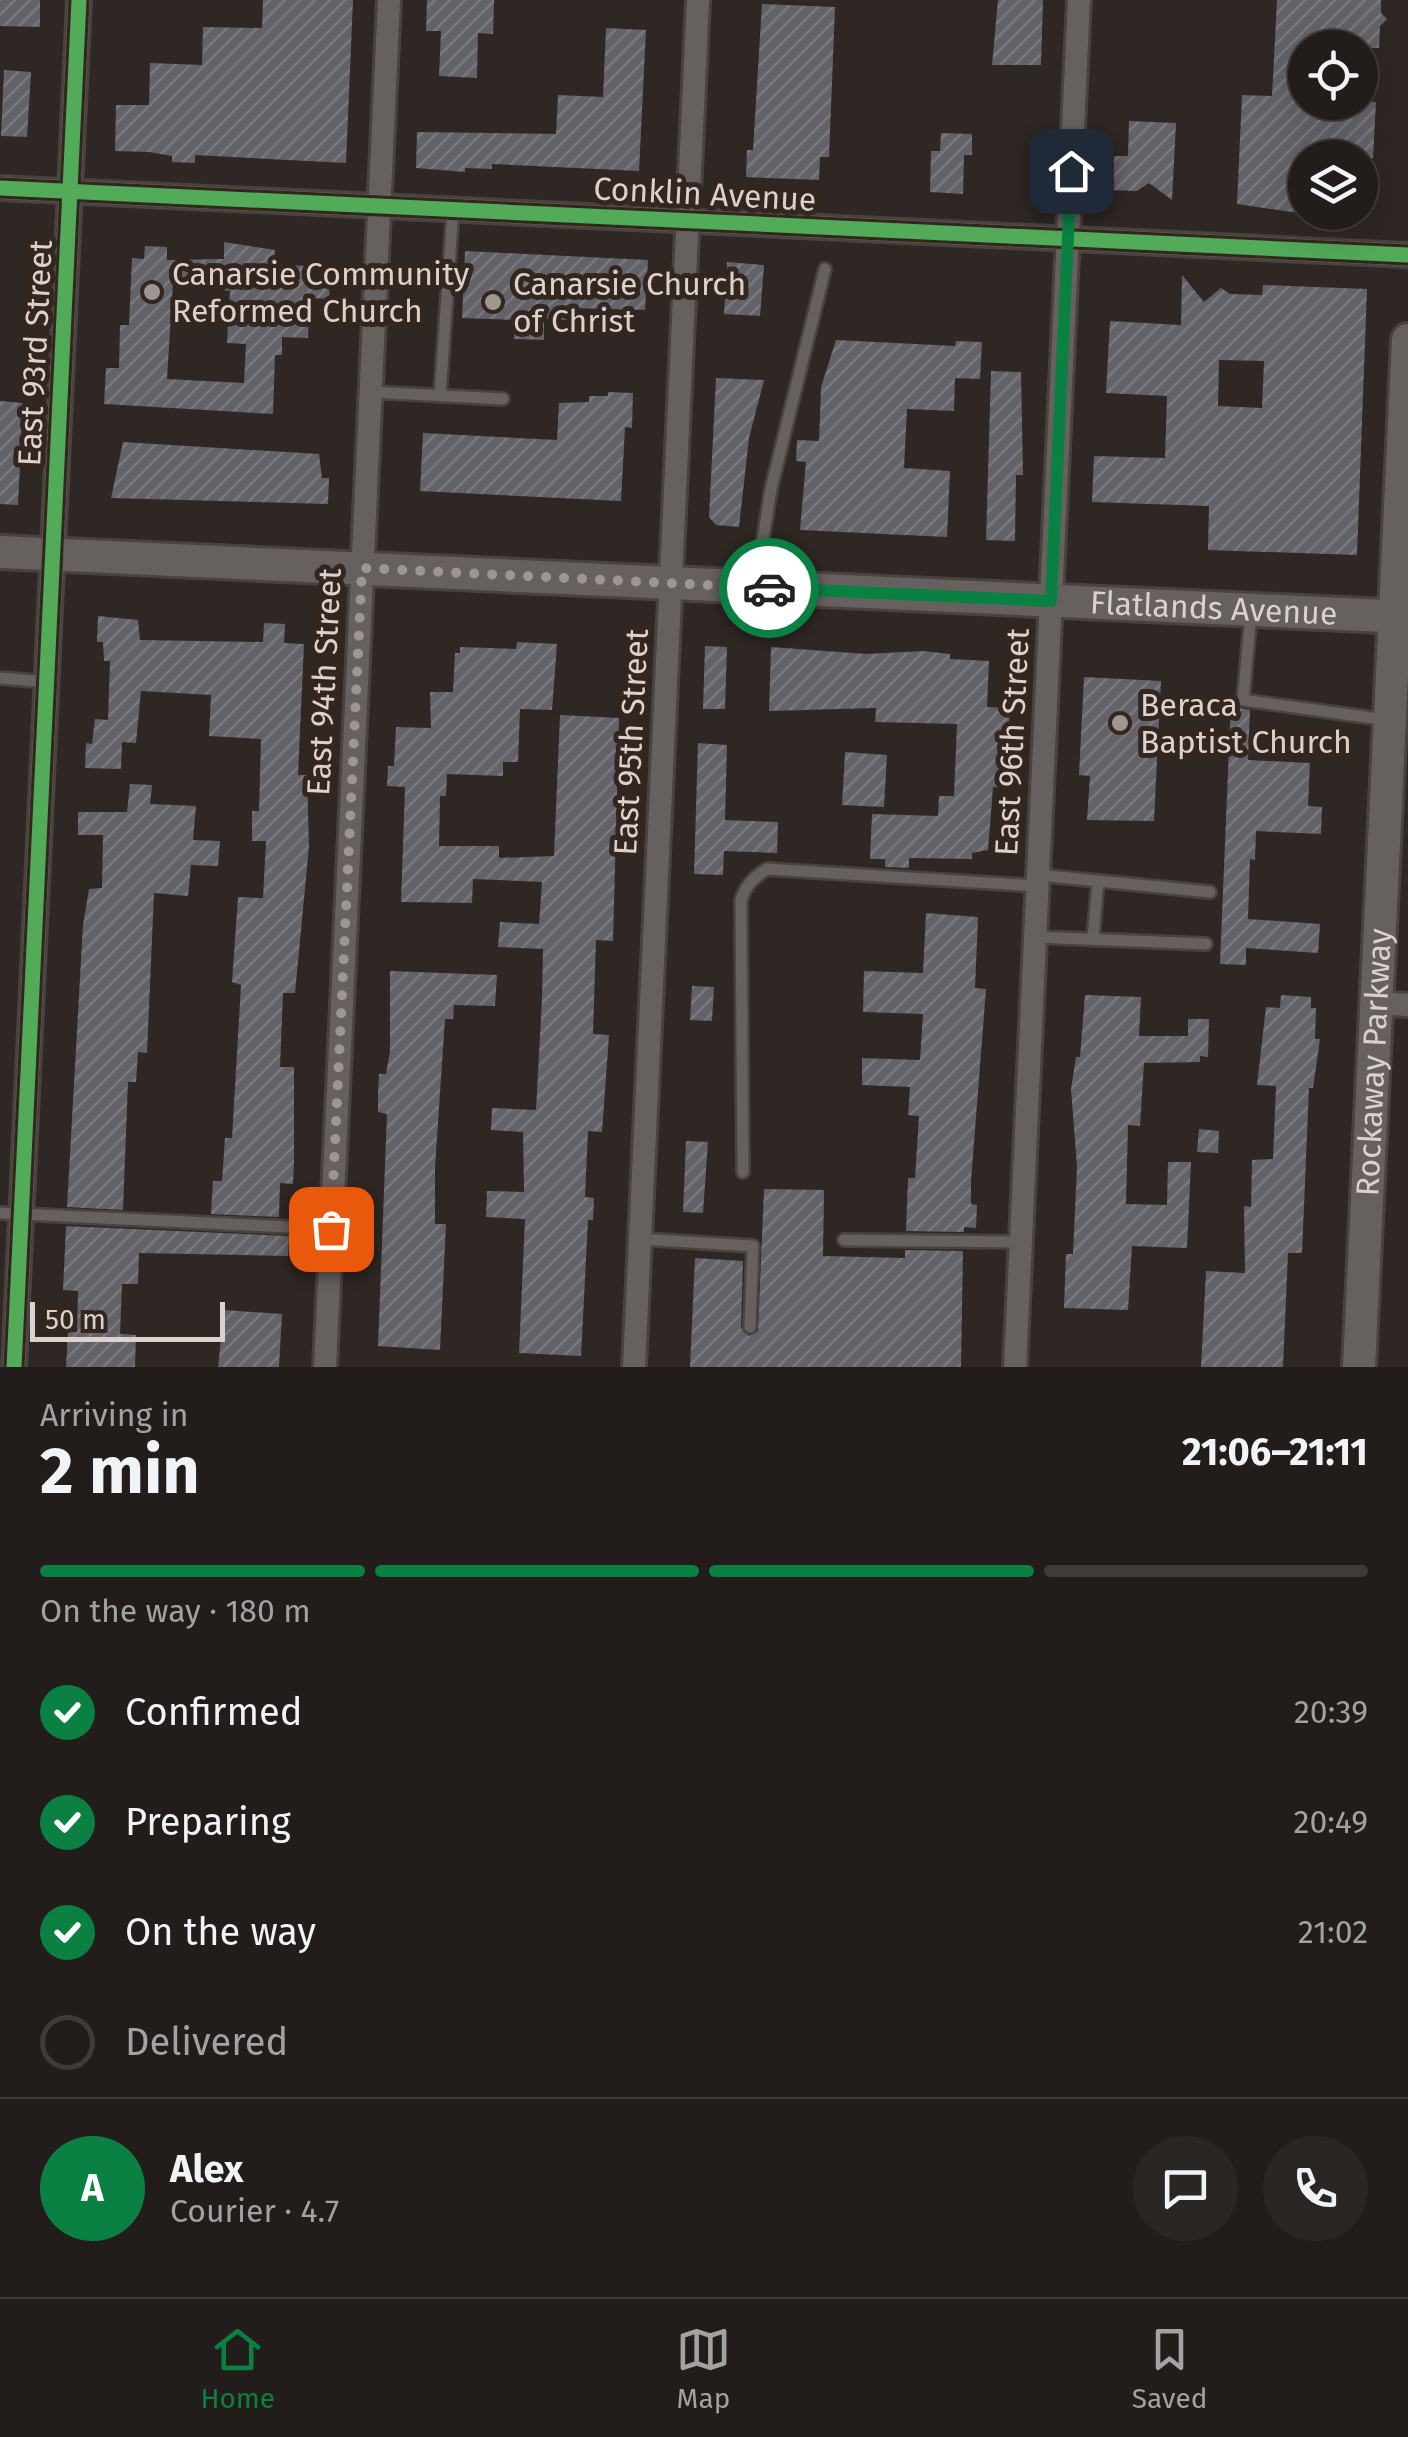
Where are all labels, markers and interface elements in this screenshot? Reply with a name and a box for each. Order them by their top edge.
map controls [1288,30,1378,230]
button: locate [1288,30,1378,120]
pin [1029,129,1114,214]
button: layers [1288,140,1378,230]
icon: home [1044,144,1099,199]
street label: Conklin Avenue [593,169,817,219]
street label: East 93rd Street [10,238,60,467]
place label: Canarsie Community Reformed Church [172,255,470,330]
place label: Canarsie Church of Christ [513,265,746,340]
marker: Canarsie Community Reformed Church [141,281,163,303]
marker: Canarsie Church of Christ [482,291,504,313]
courier [719,538,819,638]
icon: car [742,561,797,616]
street label: East 94th Street [299,567,349,797]
street label: Flatlands Avenue [1089,583,1338,633]
street label: East 95th Street [606,627,656,856]
street label: East 96th Street [987,627,1037,857]
place label: Beraca Baptist Church [1140,686,1352,761]
marker: Beraca Baptist Church [1109,712,1131,734]
street label: Rockaway Parkway [1348,927,1399,1197]
pin [289,1187,374,1272]
icon: bag [304,1202,359,1257]
scale bar [30,1297,225,1342]
text: 50 m [45,1303,106,1336]
text: Arriving in [40,1396,188,1434]
text: 21:06–21:11 [1182,1429,1368,1475]
text: 2 min [40,1432,200,1510]
text: On the way · 180 m [40,1592,311,1630]
icon: check [40,1685,95,1740]
text: Confirmed [125,1689,303,1735]
text: 20:39 [1294,1693,1368,1731]
icon: check [40,1795,95,1850]
text: Preparing [125,1799,291,1845]
text: 20:49 [1294,1803,1368,1841]
icon: check [40,1905,95,1960]
text: On the way [125,1909,316,1955]
text: 21:02 [1298,1913,1368,1951]
text: Delivered [125,2019,288,2065]
button: chat [1133,2136,1238,2241]
button: phone [1263,2136,1368,2241]
text: Alex [170,2146,243,2192]
text: A [81,2165,104,2211]
text: Courier · 4.7 [170,2192,339,2230]
tab: Home [200,2322,275,2415]
tab: Map [676,2322,731,2415]
tab: Saved [1132,2322,1208,2415]

